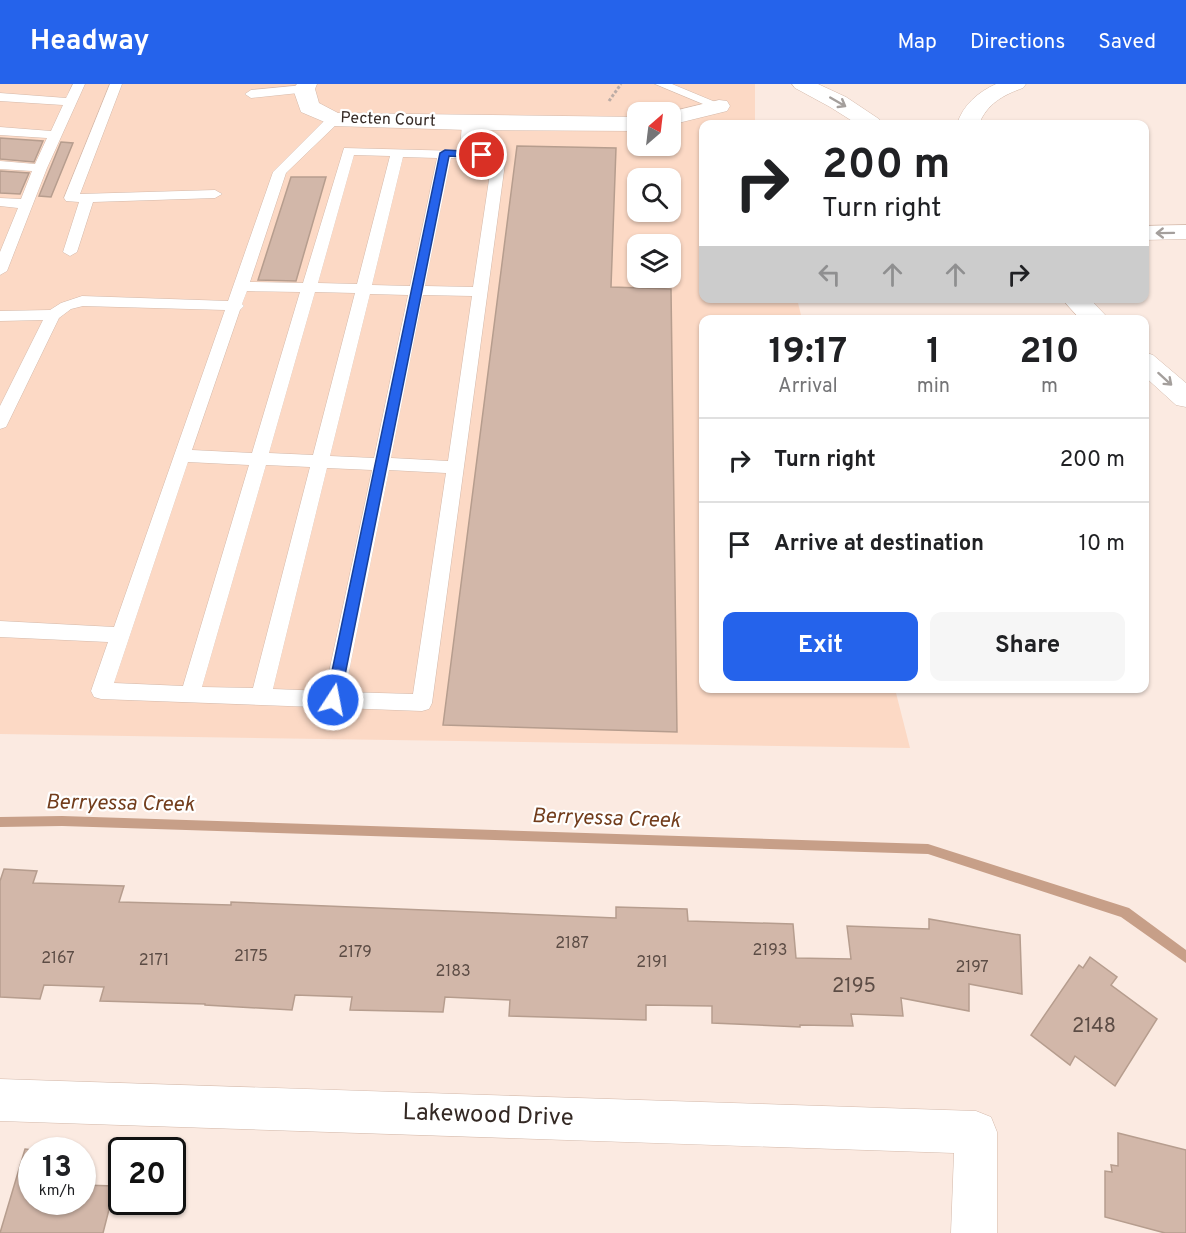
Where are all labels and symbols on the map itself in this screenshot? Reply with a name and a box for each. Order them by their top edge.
one-way arrow [829,96,846,108]
north arrow [627,102,681,156]
street label: Pecten Court [340,108,436,132]
pin [456,129,507,180]
one-way arrow [1156,227,1176,239]
one-way arrow [1158,372,1173,386]
position arrow [301,668,365,732]
water label: Berryessa Creek [45,789,195,819]
water label: Berryessa Creek [531,803,681,835]
house number: 2187 [555,934,589,954]
house number: 2193 [753,941,787,961]
house number: 2179 [338,943,372,963]
house number: 2175 [234,947,268,967]
house number: 2167 [41,949,75,969]
house number: 2171 [139,951,169,971]
house number: 2191 [636,953,668,973]
house number: 2197 [955,958,989,978]
house number: 2183 [435,962,471,982]
house number: 2195 [832,974,876,1000]
house number: 2148 [1072,1014,1116,1040]
street label: Lakewood Drive [402,1098,574,1134]
speed limit sign: 20 [108,1137,186,1215]

